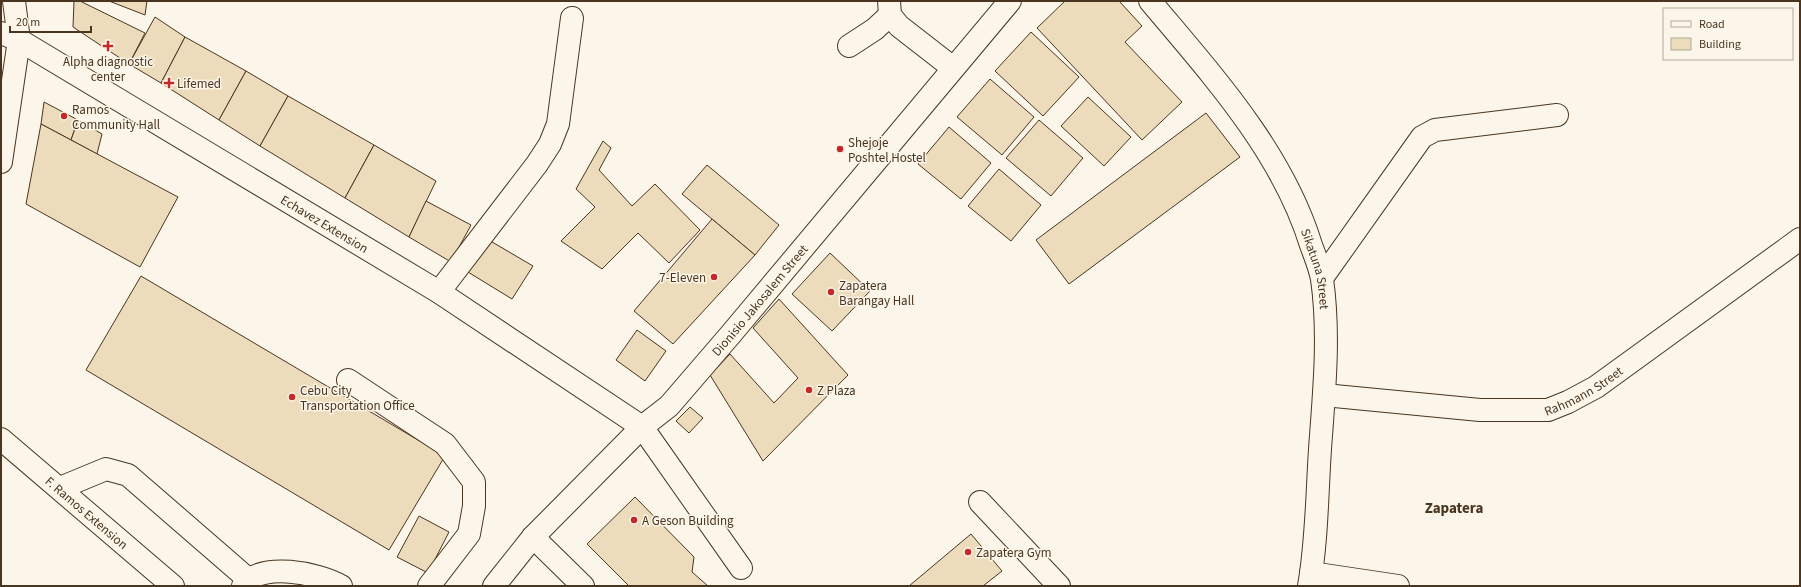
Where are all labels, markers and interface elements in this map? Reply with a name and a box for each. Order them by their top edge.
scale bar [10,8,91,34]
legend [1663,8,1793,60]
text: 20 m [16,14,40,31]
text: Road [1699,16,1725,33]
text: Building [1699,36,1741,53]
marker: Alpha diagnostic center [102,40,114,52]
place label: Alpha diagnostic center [63,53,153,86]
place label: Lifemed [177,75,221,93]
marker: Lifemed [164,78,174,88]
place label: Ramos Community Hall [72,101,160,134]
marker: Ramos Community Hall [59,111,69,121]
place label: Shejoje Poshtel Hostel [848,134,926,167]
marker: Shejoje Poshtel Hostel [835,144,845,154]
street label: Echavez Extension [277,191,372,258]
street label: Sikatuna Street [1296,226,1333,311]
street label: Dionisio Jakosalem Street [708,241,813,360]
place label: 7-Eleven [659,269,706,287]
marker: 7-Eleven [709,272,719,282]
place label: Zapatera Barangay Hall [839,277,914,310]
marker: Zapatera Barangay Hall [826,287,836,297]
street label: Rahmann Street [1542,362,1627,421]
place label: Cebu City Transportation Office [300,382,415,415]
place label: Z Plaza [817,382,856,400]
marker: Z Plaza [804,385,814,395]
marker: Cebu City Transportation Office [287,392,297,402]
street label: F. Ramos Extension [41,473,132,554]
district label: Zapatera [1425,498,1483,519]
place label: A Geson Building [642,512,734,530]
marker: A Geson Building [629,515,639,525]
place label: Zapatera Gym [976,544,1052,562]
marker: Zapatera Gym [963,547,973,557]

